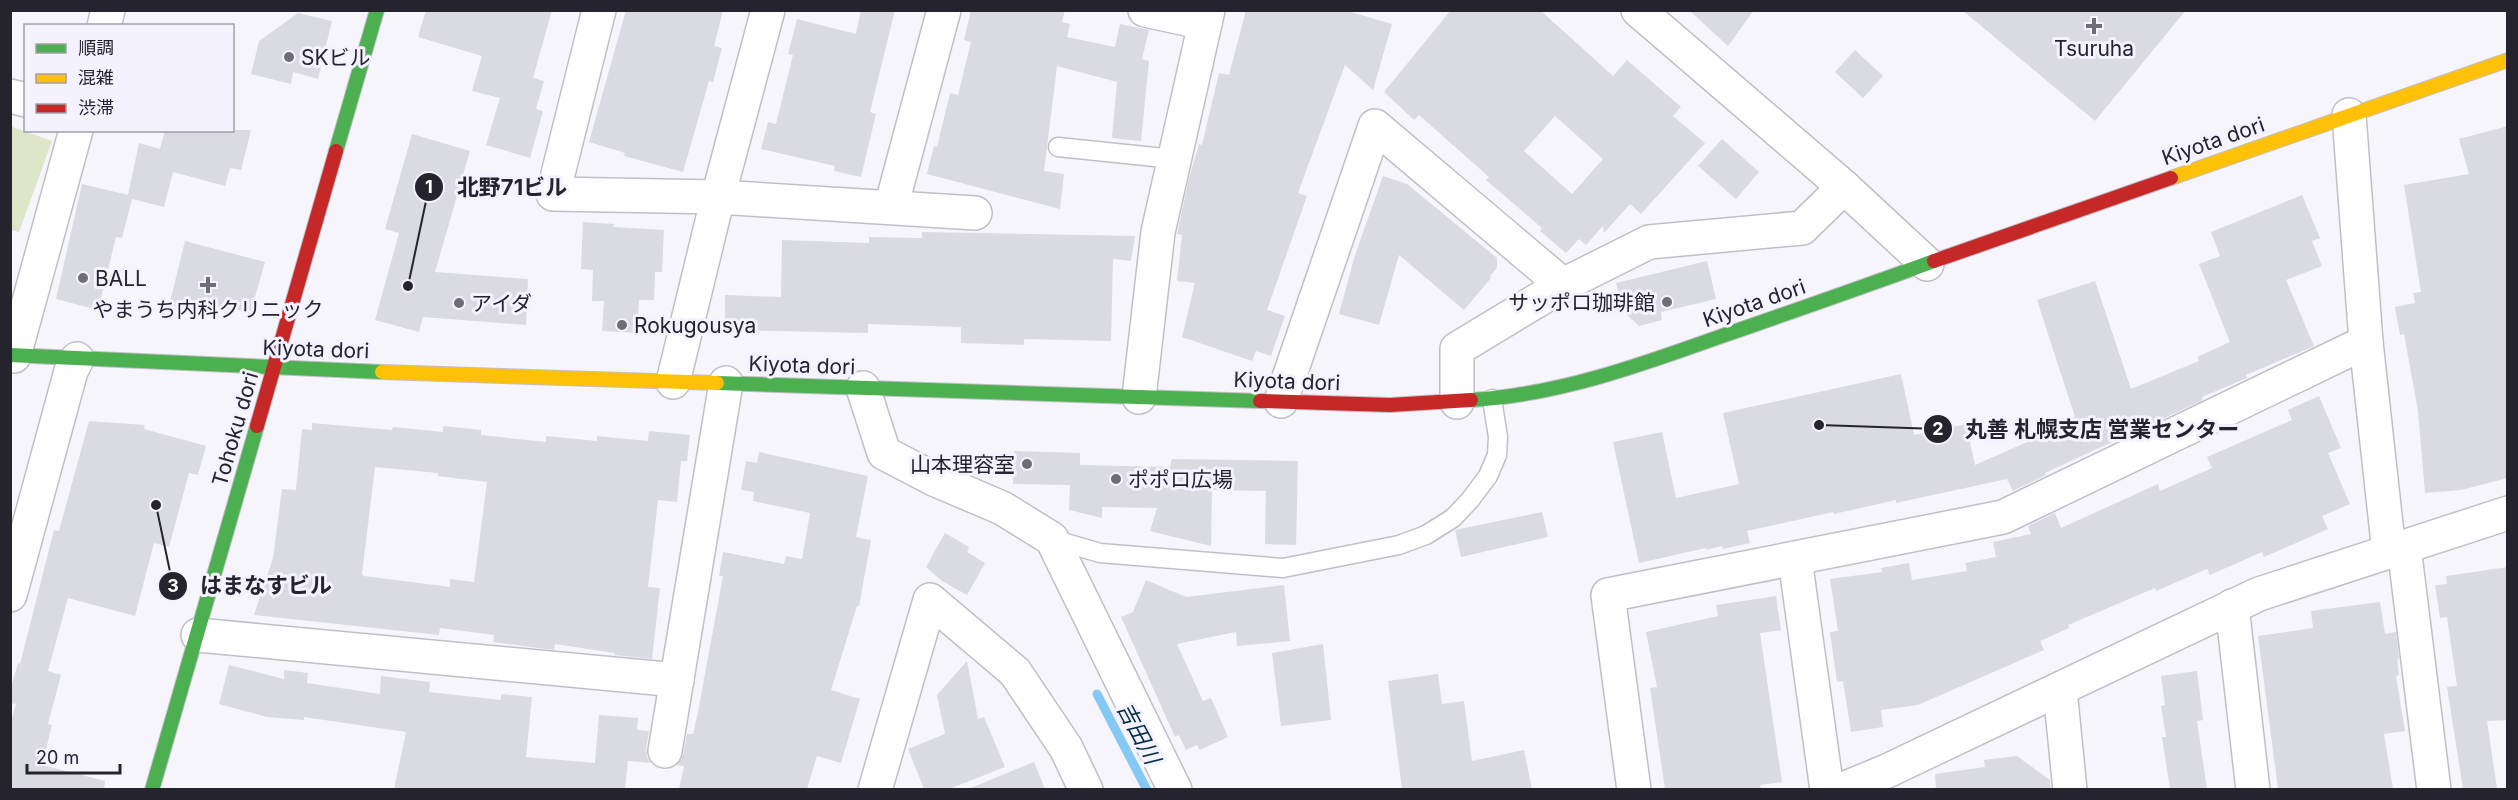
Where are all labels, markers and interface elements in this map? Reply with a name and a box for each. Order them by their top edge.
marker: Tsuruha [2087,19,2101,33]
legend [24,24,234,132]
place label: Tsuruha [2054,36,2134,61]
text: 順調 [78,37,114,58]
place label: SKビル [301,45,371,70]
marker: SKビル [282,50,296,64]
text: 混雑 [78,67,114,88]
text: 渋滞 [78,97,114,118]
street label: Kiyota dori [2158,112,2268,170]
callout: 北野71ビル [414,167,579,207]
text: 北野71ビル [457,174,567,200]
text: 1 [425,176,433,197]
place label: BALL [95,266,147,291]
marker: BALL [76,271,90,285]
street label: Kiyota dori [1699,274,1809,332]
marker: やまうち内科クリニック [199,276,217,294]
place label: サッポロ珈琲館 [1508,290,1655,315]
place label: アイダ [471,291,532,316]
marker: サッポロ珈琲館 [1660,295,1674,309]
marker: アイダ [452,296,466,310]
place label: やまうち内科クリニック [93,297,324,322]
place label: Rokugousya [634,313,756,338]
marker: Rokugousya [615,318,629,332]
street label: Kiyota dori [262,335,370,363]
street label: Kiyota dori [748,351,856,379]
street label: Kiyota dori [1233,367,1341,395]
street label: Tohoku dori [207,369,263,489]
callout: 丸善 札幌支店 営業センター [1923,409,2251,449]
text: 丸善 札幌支店 営業センター [1965,416,2239,442]
text: 2 [1932,418,1944,439]
place label: 山本理容室 [910,452,1015,477]
marker: 山本理容室 [1020,457,1034,471]
place label: ポポロ広場 [1128,467,1233,492]
marker: ポポロ広場 [1109,472,1123,486]
callout: はまなすビル [158,566,344,606]
text: はまなすビル [200,572,332,598]
text: 3 [167,575,179,596]
water label: 吉田川 [1112,698,1167,770]
scale bar [27,737,120,775]
text: 20 m [36,747,79,768]

